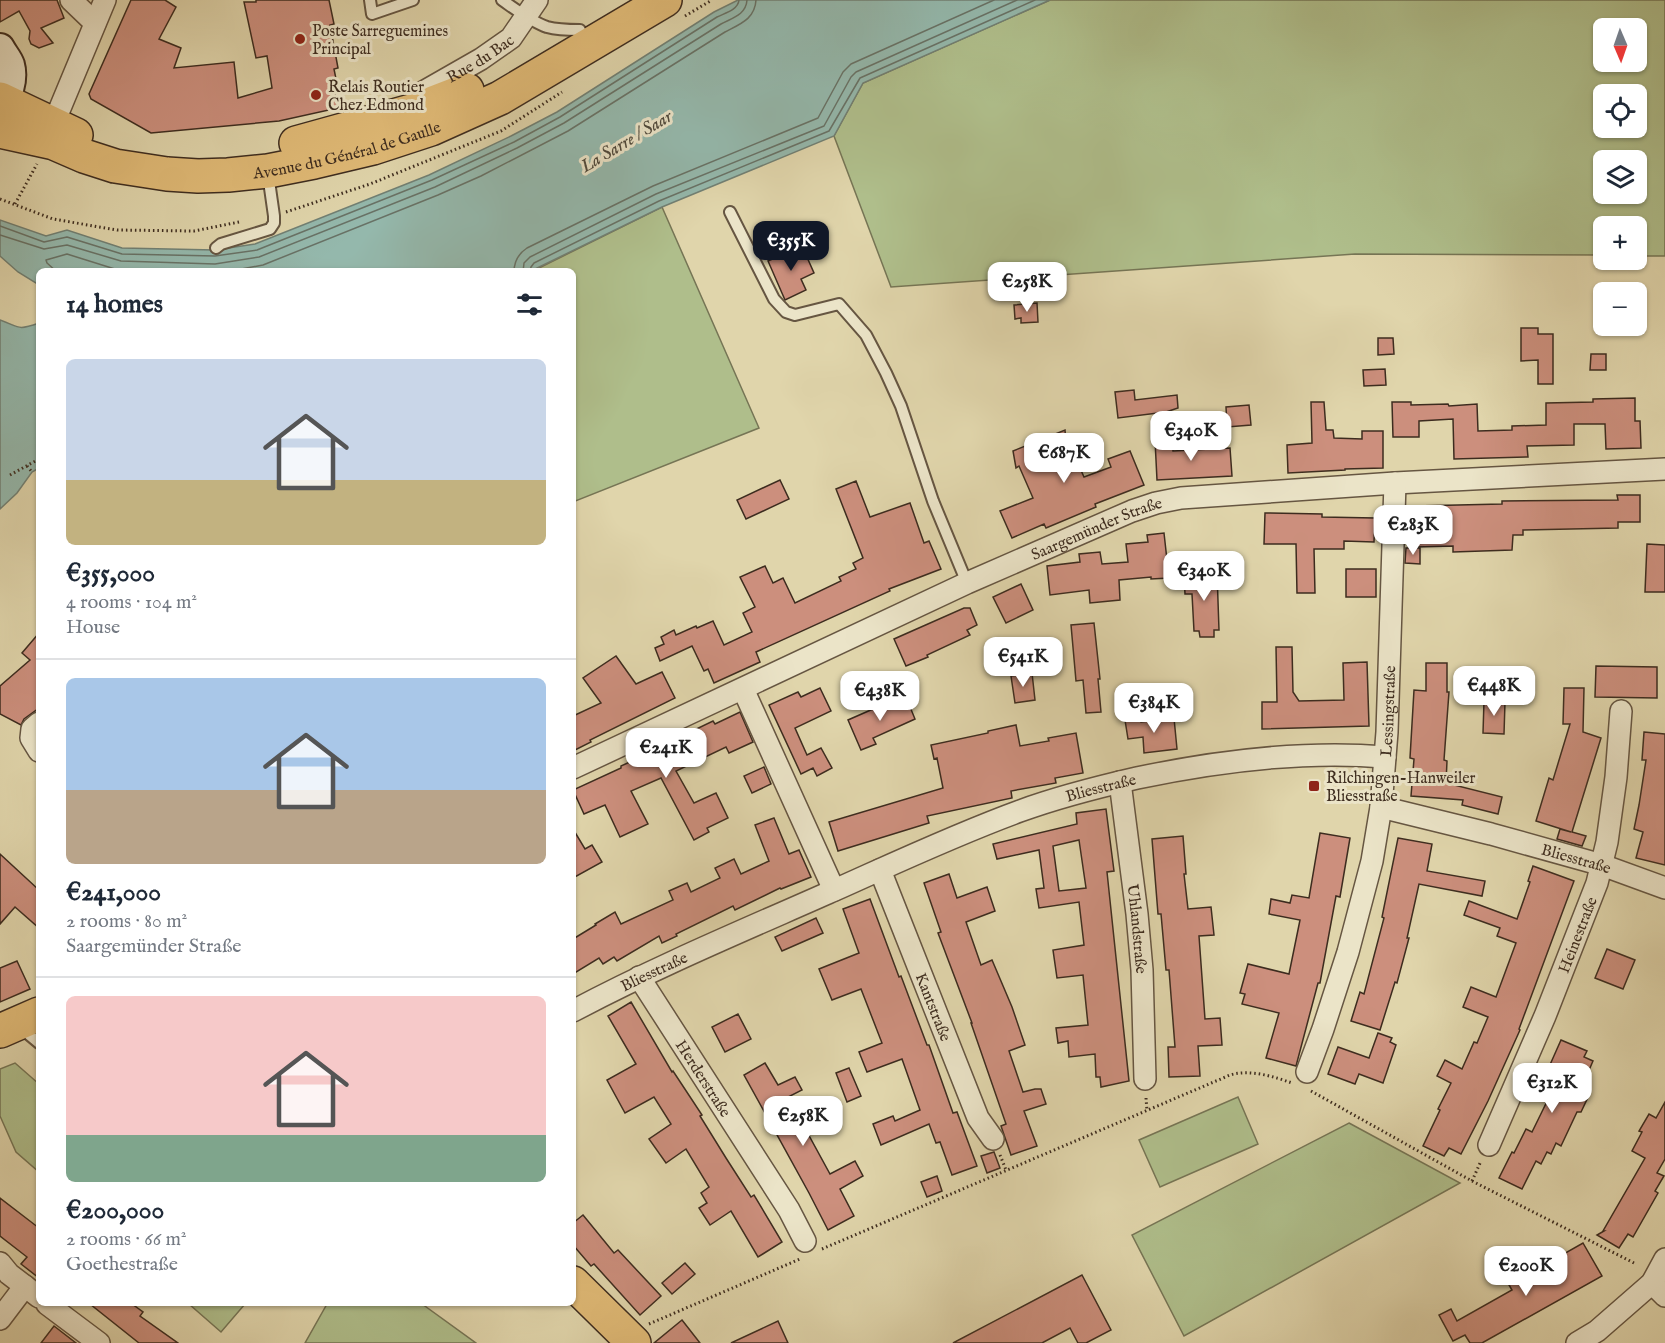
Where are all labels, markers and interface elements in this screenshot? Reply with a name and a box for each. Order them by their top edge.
north arrow [1593,18,1647,72]
map controls [1593,18,1647,336]
place label: Poste Sarreguemines Principal [312,22,449,60]
street label: Rue du Bac [444,31,519,89]
marker: Poste Sarreguemines Principal [293,32,307,46]
place label: Relais Routier Chez Edmond [328,78,424,116]
button: locate [1593,84,1647,138]
marker: Relais Routier Chez Edmond [309,88,323,102]
water label: La Sarre / Saar [576,105,678,179]
street label: Avenue du Général de Gaulle [251,118,444,185]
button: layers [1593,150,1647,204]
button: + [1593,216,1647,270]
pin: €355K [749,221,833,272]
text: €355K [767,228,815,253]
pin: €258K [985,262,1069,313]
text: €258K [1002,269,1052,294]
button: − [1593,282,1647,336]
text: 14 homes [66,288,163,321]
icon: filters [513,288,546,321]
icon: home [252,398,360,506]
pin: €340K [1149,411,1233,462]
text: €340K [1164,418,1218,443]
pin: €687K [1022,433,1106,484]
text: €687K [1038,440,1090,465]
street label: Saargemünder Straße [1028,494,1164,566]
pin: €283K [1371,505,1455,556]
text: €283K [1388,512,1438,537]
pin: €340K [1162,551,1246,602]
text: €355,000 [66,557,155,590]
text: €340K [1177,558,1231,583]
text: 4 rooms · 104 m² [66,590,197,615]
text: House [66,615,120,640]
pin: €541K [981,637,1065,688]
text: €541K [998,644,1048,669]
street label: Lessingstraße [1377,665,1401,757]
pin: €448K [1452,666,1536,717]
pin: €438K [838,671,922,722]
text: €448K [1467,673,1521,698]
text: €438K [854,678,906,703]
pin: €384K [1112,683,1196,734]
text: €384K [1128,690,1180,715]
icon: home [252,717,360,825]
pin: €241K [624,728,708,779]
text: €241K [640,735,692,760]
place label: Rilchingen-Hanweiler Bliesstraße [1326,769,1476,807]
street label: Bliesstraße [1064,771,1138,808]
marker: Rilchingen-Hanweiler Bliesstraße [1307,779,1321,793]
street label: Bliesstraße [1539,841,1614,879]
text: €241,000 [66,876,161,909]
street label: Uhlandstraße [1121,883,1150,974]
street label: Heinestraße [1555,894,1603,977]
text: 2 rooms · 80 m² [66,909,187,934]
text: Saargemünder Straße [66,934,241,959]
street label: Bliesstraße [618,949,691,997]
street label: Kantstraße [910,970,955,1045]
icon: home [252,1035,360,1143]
street label: Herderstraße [670,1037,735,1121]
pin: €312K [1510,1063,1594,1114]
text: €312K [1527,1070,1577,1095]
pin: €258K [761,1096,845,1147]
text: €258K [778,1103,828,1128]
text: €200,000 [66,1194,164,1227]
text: 2 rooms · 66 m² [66,1227,187,1252]
pin: €200K [1484,1246,1568,1297]
text: Goethestraße [66,1252,178,1277]
text: €200K [1498,1253,1554,1278]

